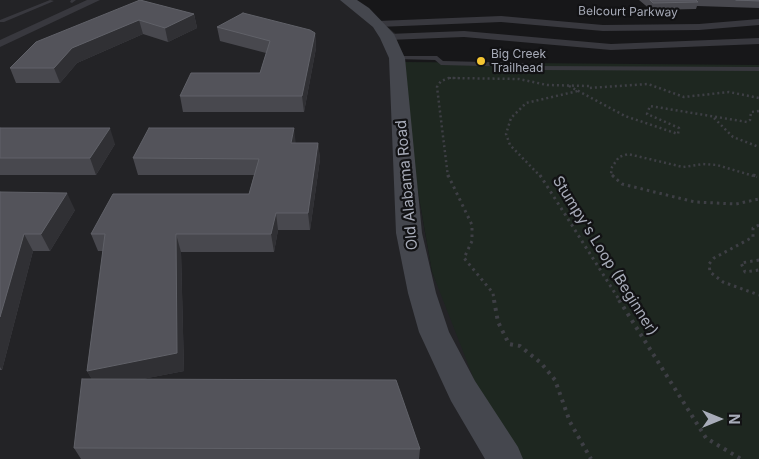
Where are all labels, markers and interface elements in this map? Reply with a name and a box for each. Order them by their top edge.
street label: Belcourt Parkway [578,4,678,20]
place label: Big Creek Trailhead [491,47,546,75]
marker: Big Creek Trailhead [475,55,487,67]
street label: Old Alabama Road [392,119,422,251]
street label: Stumpy's Loop (Beginner) [548,173,662,339]
north arrow [694,394,744,444]
text: N [726,414,743,424]

